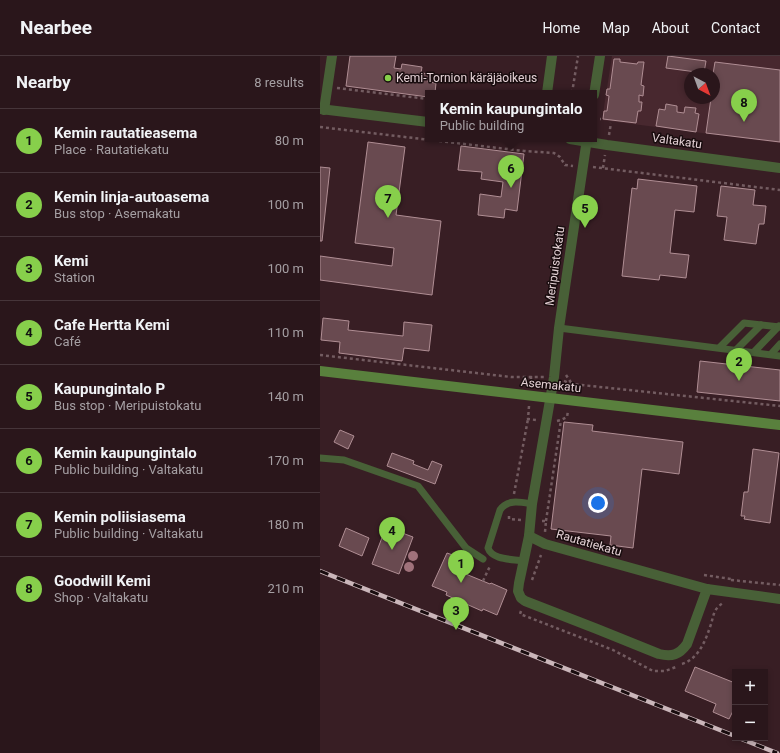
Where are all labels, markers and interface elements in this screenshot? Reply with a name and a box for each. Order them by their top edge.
text: Nearbee [20,16,92,39]
text: Home [542,20,580,36]
text: Map [602,20,630,36]
text: About [652,20,689,36]
text: Contact [711,20,760,36]
north arrow [684,68,720,104]
place label: Kemi-Tornion käräjäoikeus [396,71,537,85]
text: Nearby [16,72,71,92]
marker: Kemi-Tornion käräjäoikeus [383,73,393,83]
text: 8 results [254,75,304,90]
pin: 8 [731,89,757,122]
popup [425,90,597,142]
text: Kemin kaupungintalo [440,100,582,118]
text: Public building [440,118,524,133]
text: Kemin rautatieasema [54,124,197,142]
street label: Valtakatu [651,131,703,151]
text: 1 [25,133,33,148]
text: 80 m [275,133,304,148]
text: Place · Rautatiekatu [54,142,169,157]
pin: 6 [498,155,524,188]
pin: 7 [375,185,401,218]
text: Kemin linja-autoasema [54,188,209,206]
pin: 5 [572,195,598,228]
text: 2 [25,197,33,212]
text: 100 m [267,197,304,212]
text: Bus stop · Asemakatu [54,206,180,221]
street label: Meripuistokatu [542,225,568,307]
text: Kemi [54,252,88,270]
text: 3 [25,261,33,276]
text: 100 m [267,261,304,276]
text: Station [54,270,95,285]
text: Cafe Hertta Kemi [54,316,170,334]
text: 4 [25,325,33,340]
text: 110 m [267,325,304,340]
text: Café [54,334,81,349]
pin: 2 [726,348,752,381]
street label: Asemakatu [520,375,582,395]
text: Kaupungintalo P [54,380,165,398]
text: 5 [25,389,33,404]
text: 140 m [267,389,304,404]
text: Bus stop · Meripuistokatu [54,398,201,413]
text: Kemin kaupungintalo [54,444,197,462]
text: 6 [25,453,33,468]
text: 170 m [267,453,304,468]
text: Public building · Valtakatu [54,462,203,477]
your location [588,493,608,513]
text: Kemin poliisiasema [54,508,186,526]
text: 7 [25,517,33,532]
text: 180 m [267,517,304,532]
pin: 4 [379,517,405,550]
text: Public building · Valtakatu [54,526,203,541]
street label: Rautatiekatu [555,527,623,559]
pin: 1 [448,550,474,583]
text: Goodwill Kemi [54,572,151,590]
text: 8 [25,581,33,596]
text: 210 m [267,581,304,596]
text: Shop · Valtakatu [54,590,148,605]
pin: 3 [443,597,469,630]
map controls [732,669,768,741]
button: + [732,669,768,705]
button: − [732,705,768,741]

